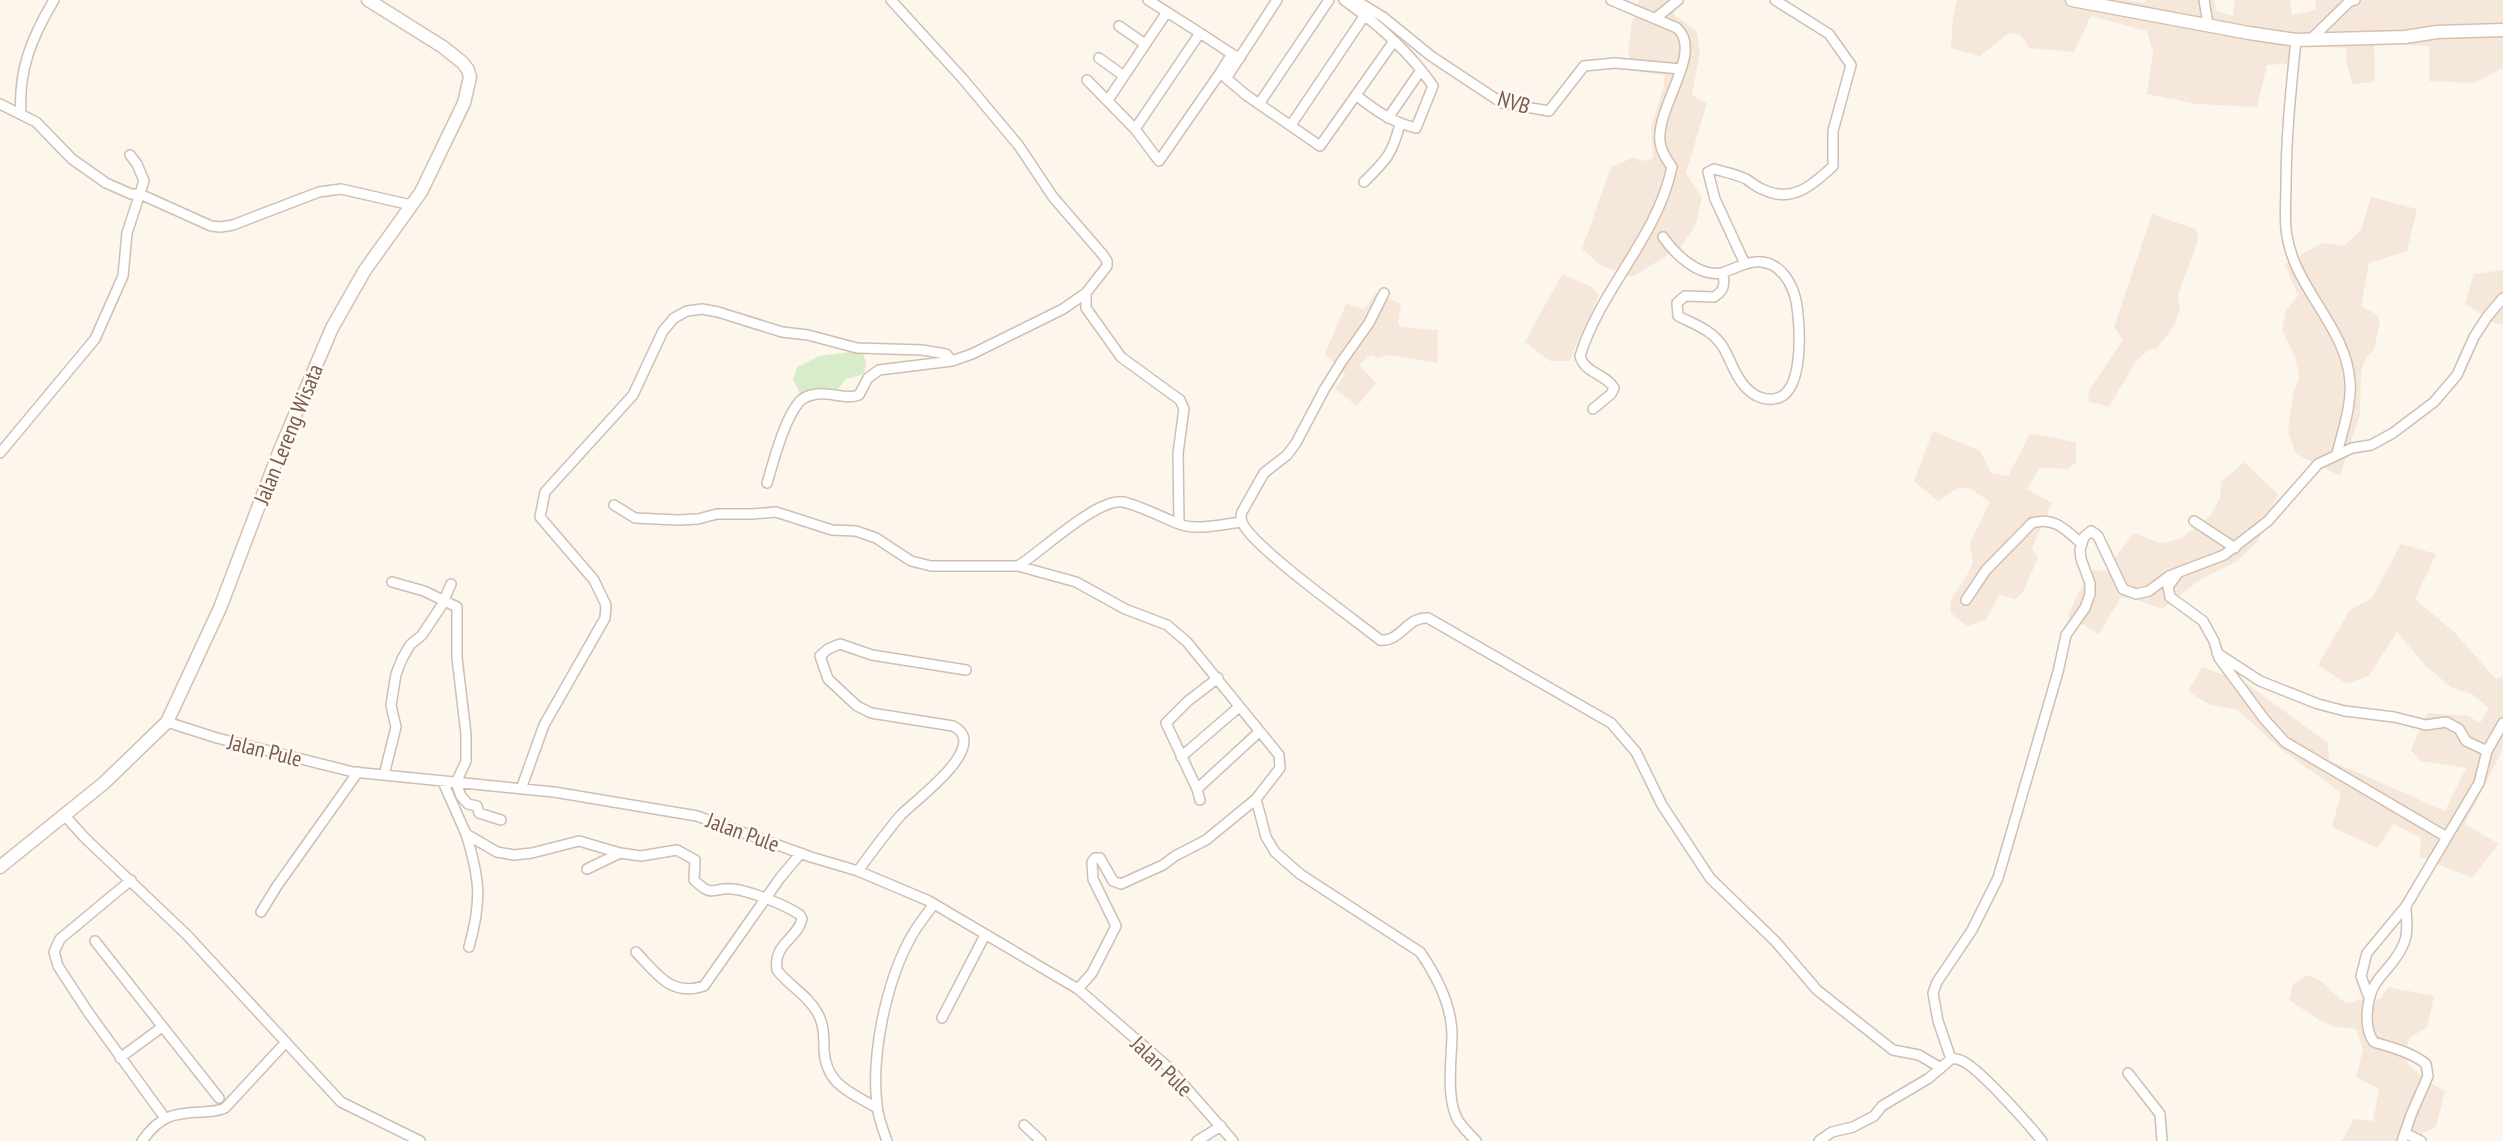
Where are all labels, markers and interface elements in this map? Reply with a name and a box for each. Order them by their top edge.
street label: NVB [1494,84,1534,120]
street label: Jalan Lereng Wisata [247,360,329,509]
street label: Jalan Pule [224,727,305,773]
street label: Jalan Pule [702,806,783,858]
street label: Jalan Pule [1124,1029,1199,1102]

